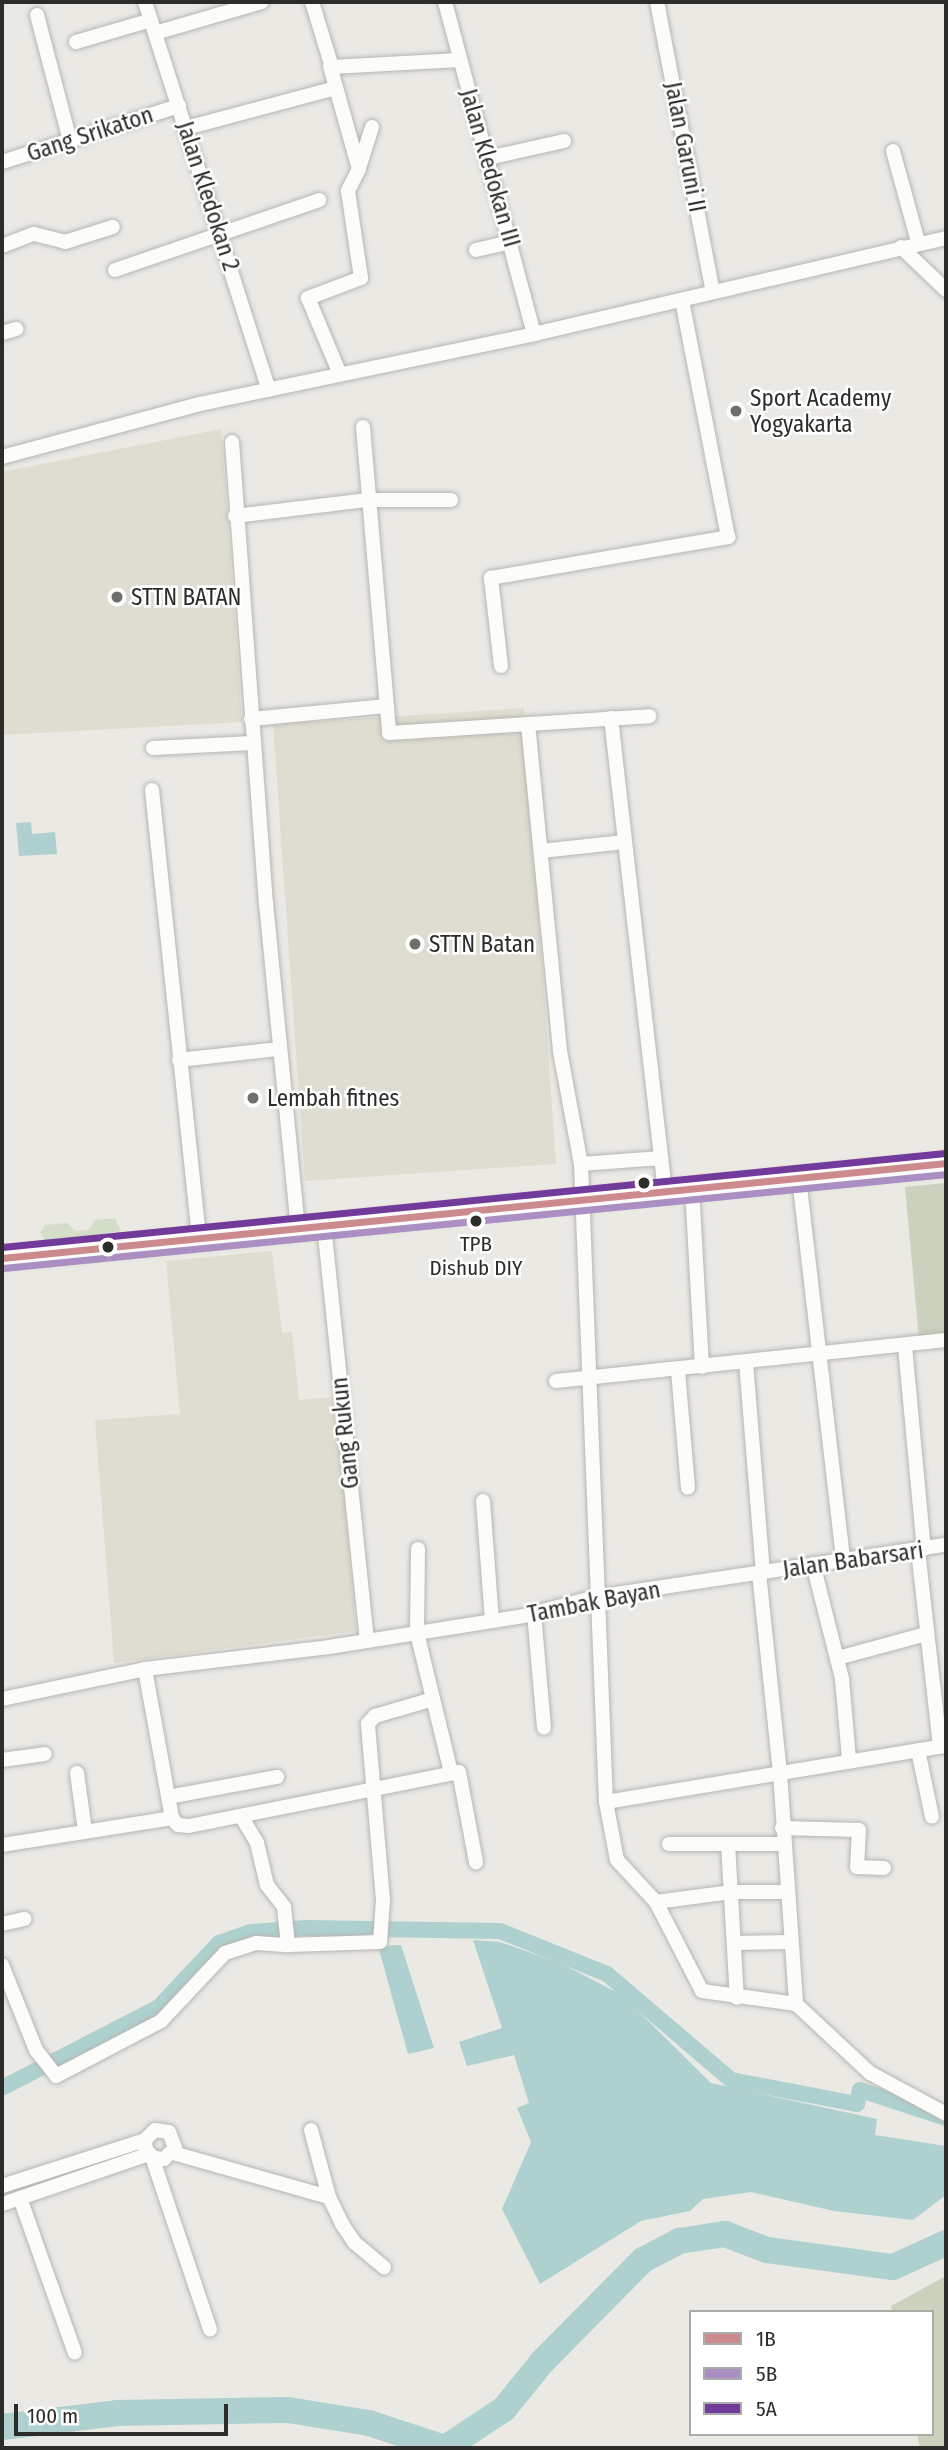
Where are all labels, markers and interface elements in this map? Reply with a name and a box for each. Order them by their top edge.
street label: Jalan Garuni II [659,80,711,214]
street label: Jalan Kledokan III [454,86,526,250]
street label: Gang Srikaton [23,101,157,167]
street label: Jalan Kledokan 2 [171,118,245,274]
place label: Sport Academy Yogyakarta [750,384,891,438]
marker: Sport Academy Yogyakarta [728,403,744,419]
place label: STTN BATAN [131,583,242,611]
marker: STTN BATAN [109,589,125,605]
place label: STTN Batan [429,930,535,958]
marker: STTN Batan [407,936,423,952]
place label: Lembah fitnes [267,1084,399,1112]
marker: Lembah fitnes [245,1090,261,1106]
unlabelled marker [637,1176,651,1190]
marker: TPB Dishub DIY [469,1214,483,1228]
place label: TPB Dishub DIY [430,1231,522,1281]
unlabelled marker [101,1240,115,1254]
street label: Gang Rukun [325,1376,365,1490]
street label: Jalan Babarsari [781,1536,925,1584]
street label: Tambak Bayan [525,1576,663,1628]
legend [689,2310,934,2436]
text: 1B [756,2326,776,2352]
text: 5B [756,2361,777,2387]
scale bar [18,2390,231,2434]
text: 5A [756,2396,777,2422]
text: 100 m [27,2403,78,2429]

